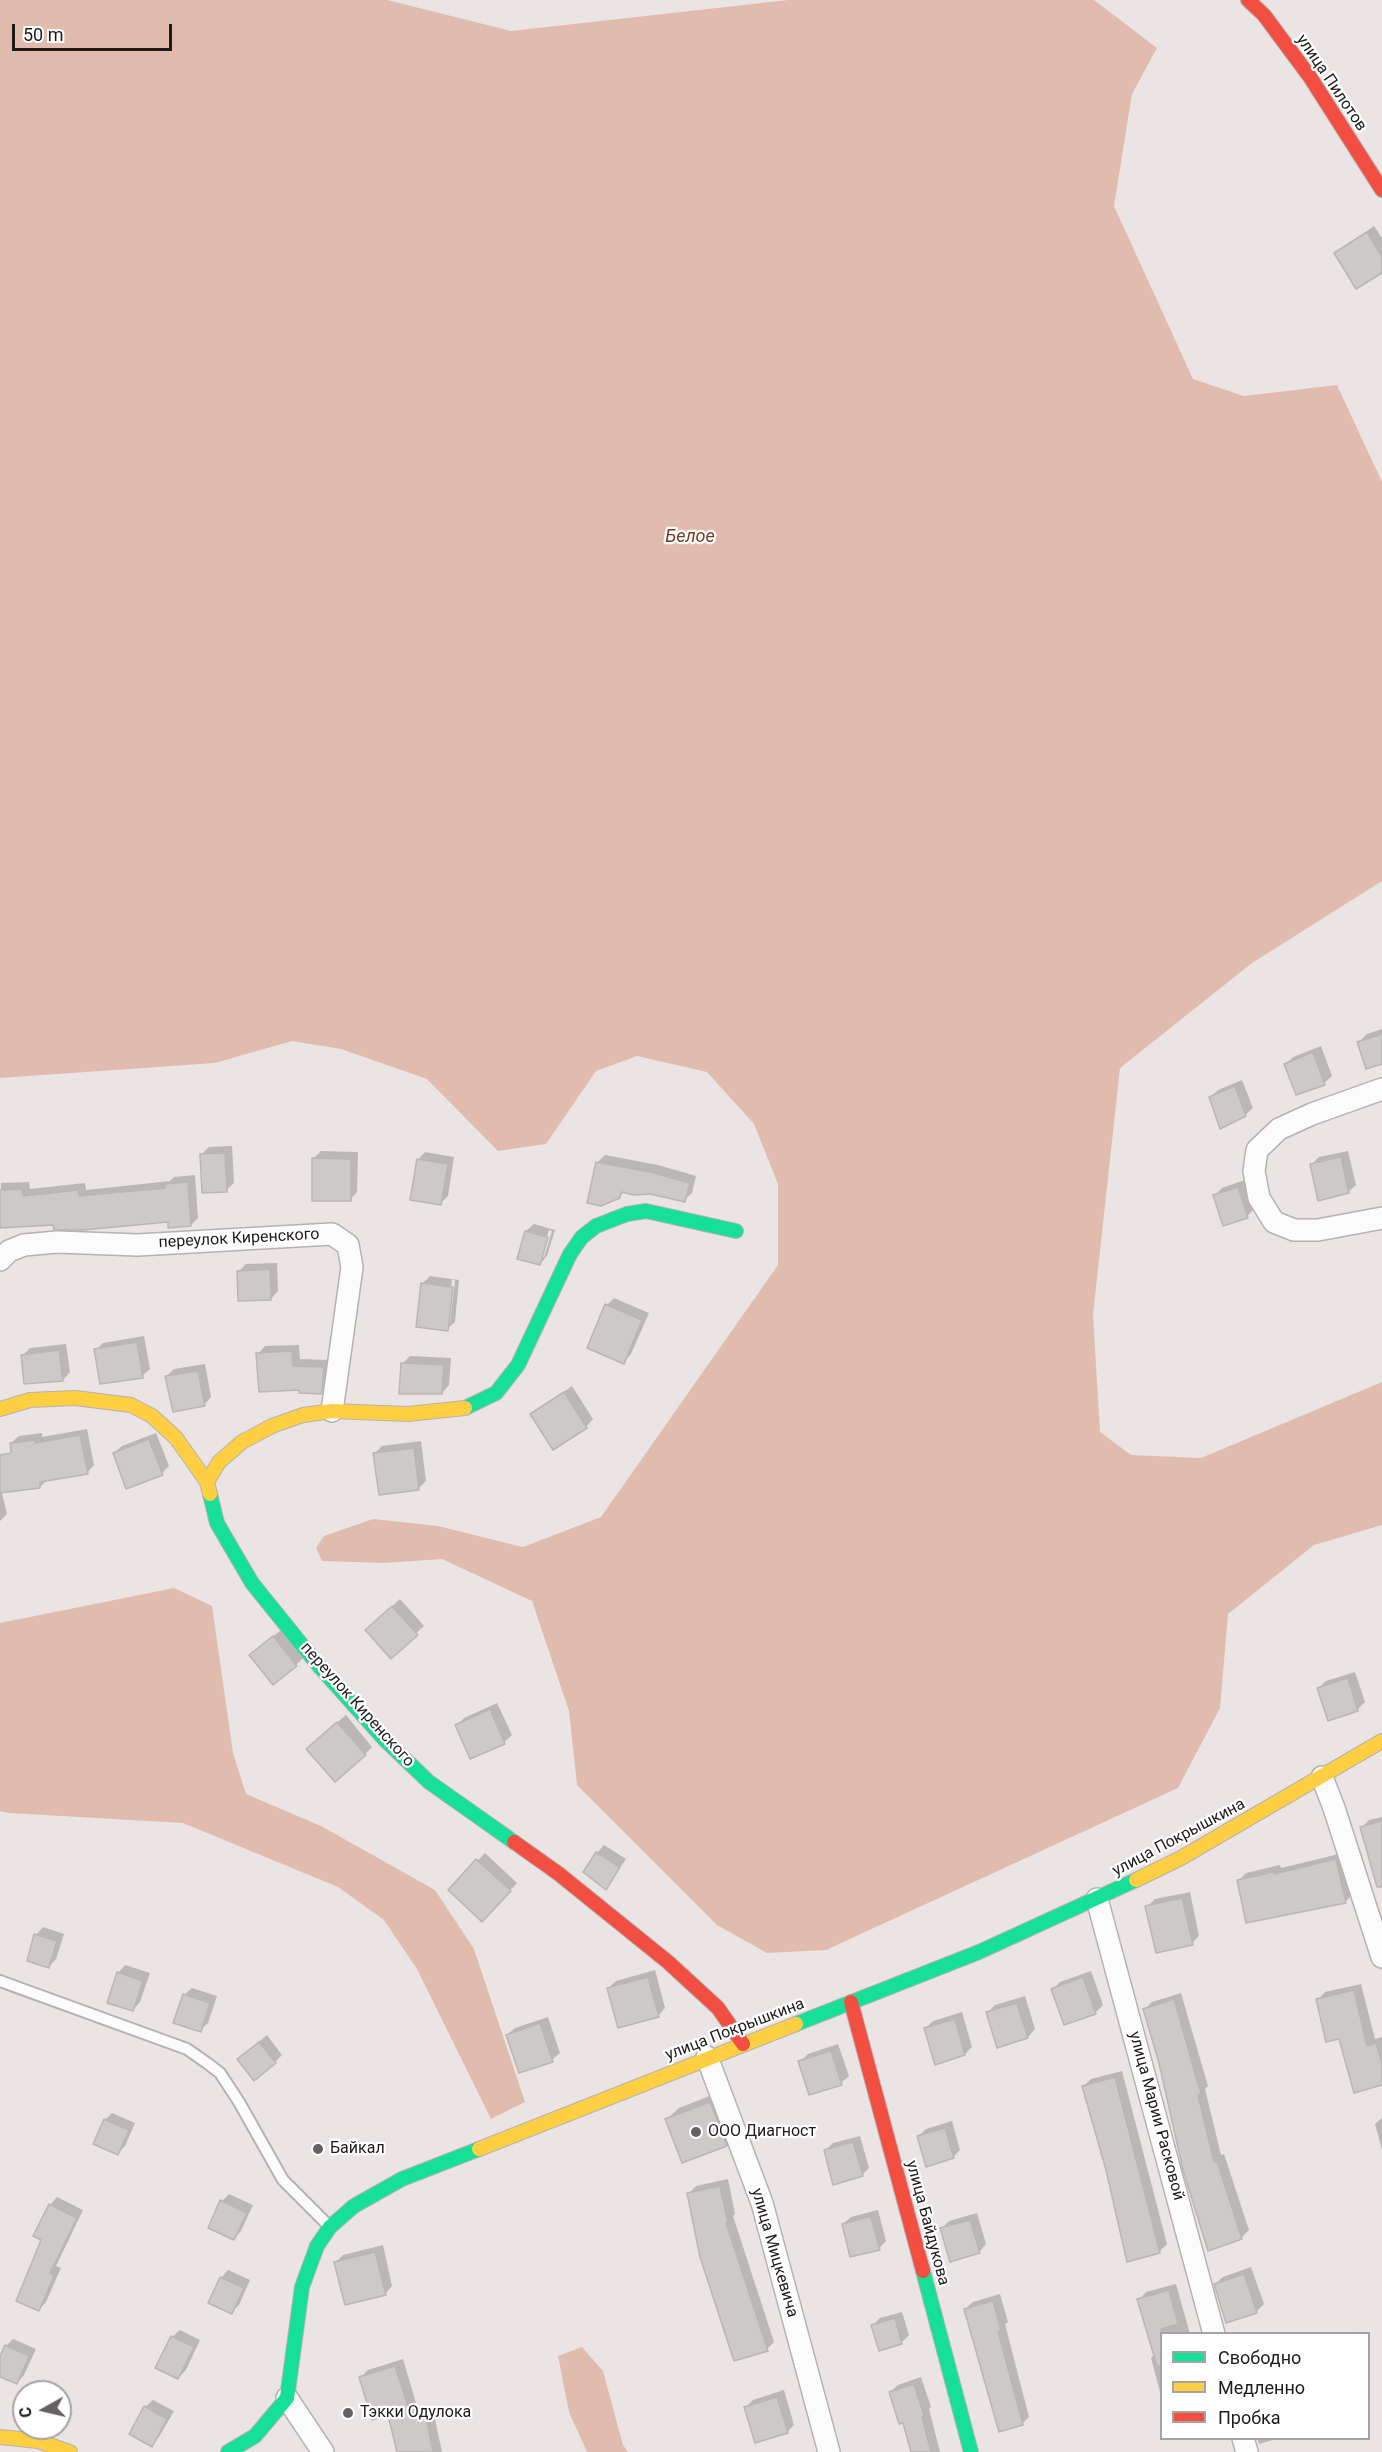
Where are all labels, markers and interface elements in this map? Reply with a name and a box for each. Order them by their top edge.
scale bar [15,12,176,50]
text: 50 m [23,24,63,45]
street label: улица Пилотов [1292,31,1370,135]
water label: Белое [665,526,715,548]
street label: переулок Киренского [158,1225,320,1253]
street label: переулок Киренского [296,1639,418,1771]
street label: улица Покрышкина [1109,1795,1249,1881]
street label: улица Покрышкина [663,1995,807,2065]
street label: улица Марии Расковой [1124,2029,1188,2203]
place label: ООО Диагност [708,2122,816,2142]
marker: ООО Диагност [689,2125,703,2139]
place label: Байкал [330,2139,385,2159]
marker: Байкал [311,2142,325,2156]
street label: улица Байдукова [901,2158,953,2288]
street label: улица Мицкевича [746,2186,802,2320]
legend [1160,2332,1370,2440]
text: Свободно [1218,2347,1301,2368]
text: Медленно [1218,2377,1305,2398]
north arrow [12,2380,72,2440]
place label: Тэкки Одулока [360,2403,471,2423]
text: С [16,2406,36,2419]
marker: Тэкки Одулока [341,2406,355,2420]
text: Пробка [1218,2407,1281,2428]

